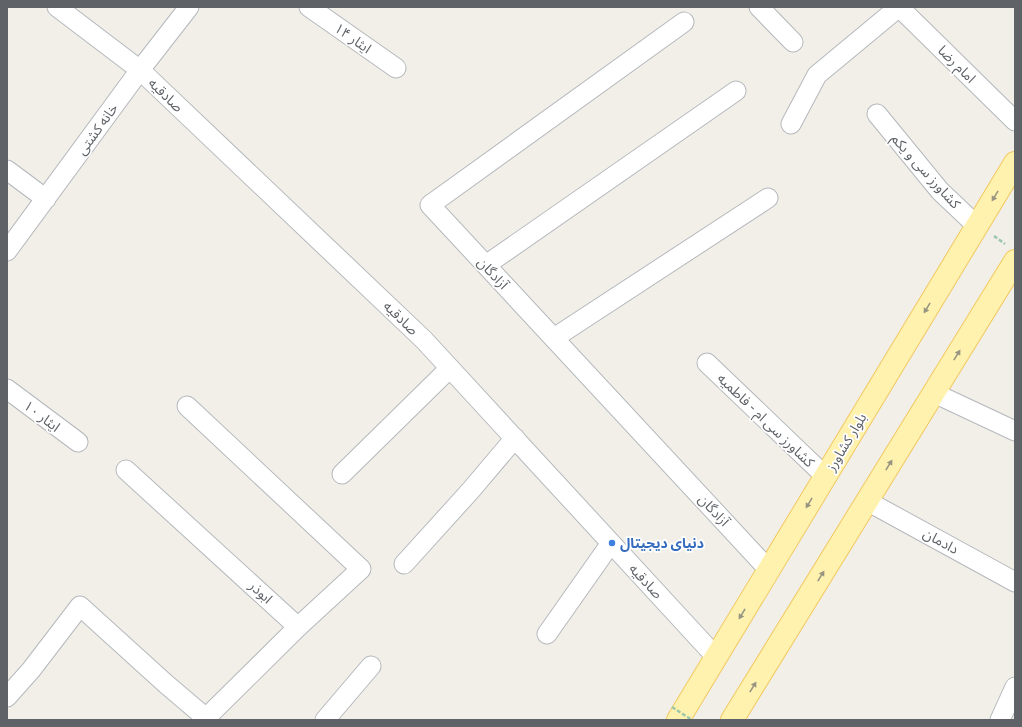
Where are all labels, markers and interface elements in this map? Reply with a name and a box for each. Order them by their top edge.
street label: ایثار ۱۴ [331,20,374,57]
street label: امام رضا [933,42,979,88]
street label: صادقیه [145,75,187,116]
street label: خانه کشتی [73,100,122,158]
street label: كشاورز سی و يكم [886,130,964,214]
one-way arrow [991,190,998,202]
street label: آزادگان [474,254,512,294]
street label: صادقیه [380,298,422,339]
one-way arrow [924,302,931,314]
one-way arrow [954,349,961,361]
street label: کشاورز سی ام - فاطمیه [712,370,818,473]
street label: ایثار ۱۰ [20,397,63,436]
street label: بلوار کشاورز [822,410,870,475]
one-way arrow [886,459,893,471]
street label: آزادگان [695,491,733,531]
one-way arrow [806,497,813,509]
street label: دادمان [920,525,962,558]
place label: دنیای دیجیتال [620,535,704,552]
marker: دنیای دیجیتال [607,538,617,548]
street label: صادقیه [625,560,666,603]
one-way arrow [817,571,825,581]
street label: ابوذر [245,577,276,607]
one-way arrow [738,609,746,619]
one-way arrow [749,682,757,692]

